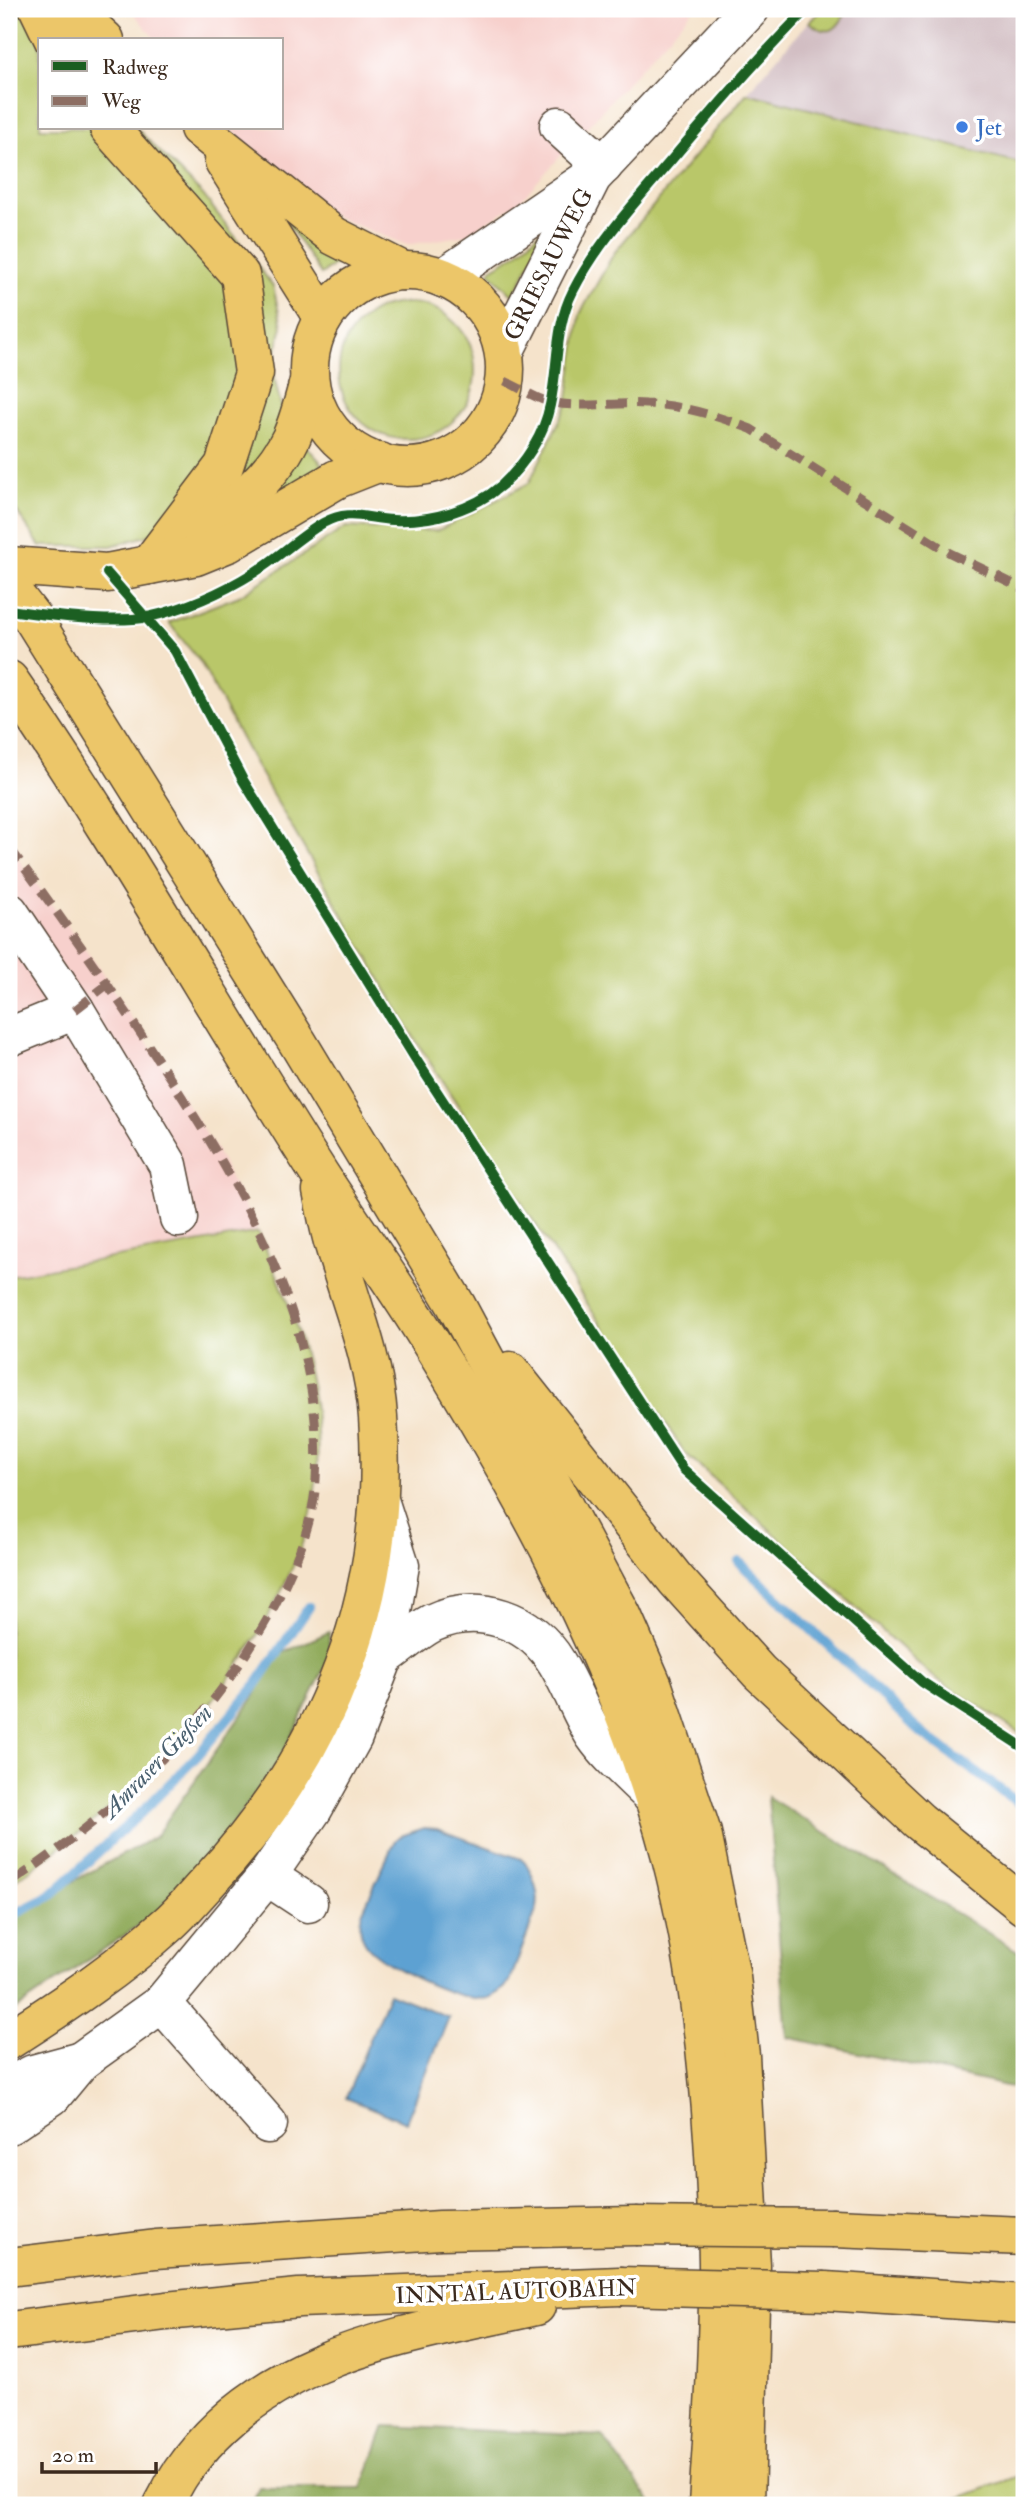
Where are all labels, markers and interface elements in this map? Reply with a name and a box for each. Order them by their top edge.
legend [38,38,284,130]
text: Radweg [102,54,168,81]
text: Weg [101,88,141,115]
place label: Jet [975,113,1002,142]
marker: Jet [954,119,970,135]
street label: GRIESAUWEG [498,183,599,345]
water label: Amraser Gießen [94,1698,219,1827]
street label: INNTAL AUTOBAHN [395,2273,637,2310]
scale bar [42,2430,156,2474]
text: 20 m [52,2442,94,2469]

